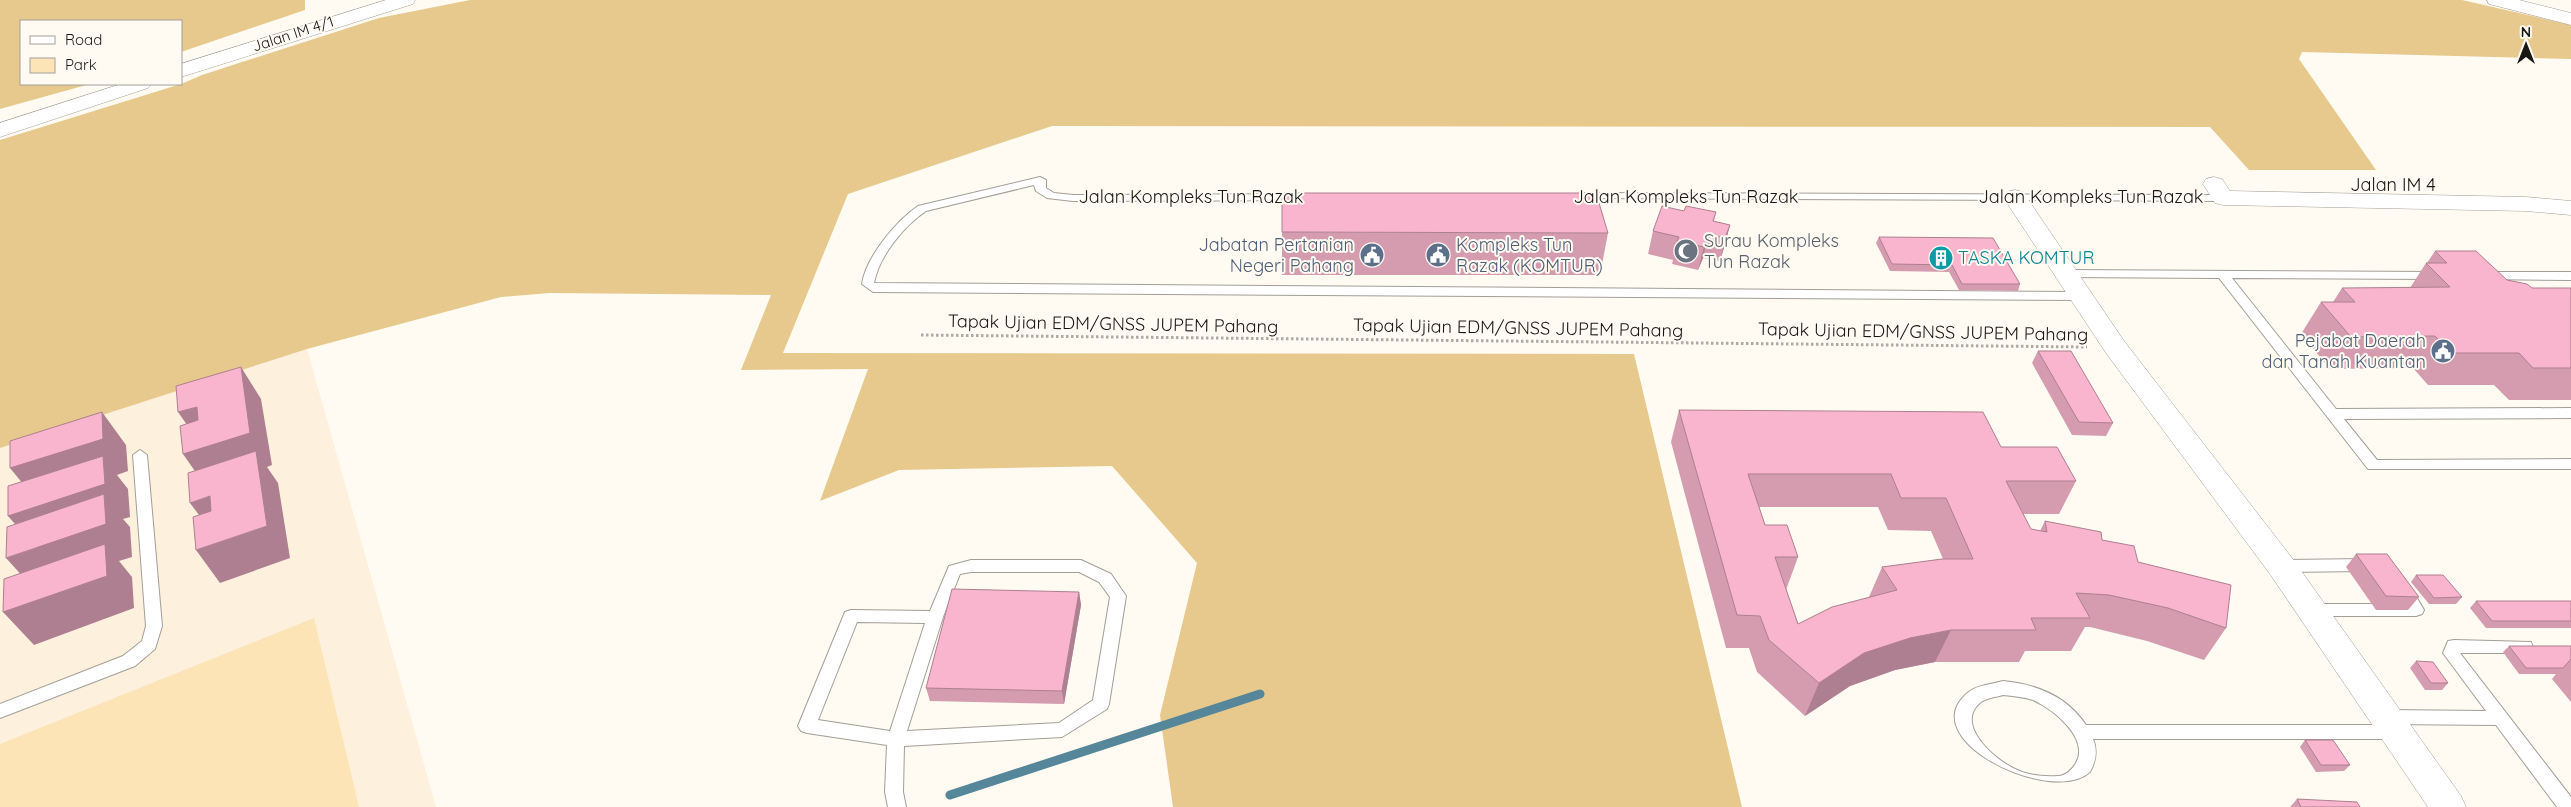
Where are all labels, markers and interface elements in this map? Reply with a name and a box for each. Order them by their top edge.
street label: Jalan IM 4/1 [250,11,336,56]
legend [20,20,182,85]
north arrow [2501,20,2551,70]
text: N [2521,23,2531,41]
text: Road [65,30,102,49]
text: Park [65,55,97,74]
street label: Jalan IM 4 [2350,173,2436,196]
street label: Jalan Kompleks Tun Razak [1078,185,1304,208]
street label: Jalan Kompleks Tun Razak [1573,185,1799,208]
street label: Jalan Kompleks Tun Razak [1978,185,2204,208]
place label: Surau Kompleks Tun Razak [1704,229,1839,273]
place label: Jabatan Pertanian Negeri Pahang [1198,233,1354,277]
place label: Kompleks Tun Razak (KOMTUR) [1456,233,1603,277]
mosque icon: Surau Kompleks Tun Razak [1673,238,1699,264]
public building icon: Jabatan Pertanian Negeri Pahang [1359,242,1385,268]
public building icon: Kompleks Tun Razak (KOMTUR) [1425,242,1451,268]
building icon: TASKA KOMTUR [1928,245,1954,271]
place label: TASKA KOMTUR [1958,246,2095,269]
street label: Tapak Ujian EDM/GNSS JUPEM Pahang [948,309,1278,338]
street label: Tapak Ujian EDM/GNSS JUPEM Pahang [1353,313,1683,342]
street label: Tapak Ujian EDM/GNSS JUPEM Pahang [1758,317,2088,346]
place label: Pejabat Daerah dan Tanah Kuantan [2262,329,2426,373]
public building icon: Pejabat Daerah dan Tanah Kuantan [2430,338,2456,364]

